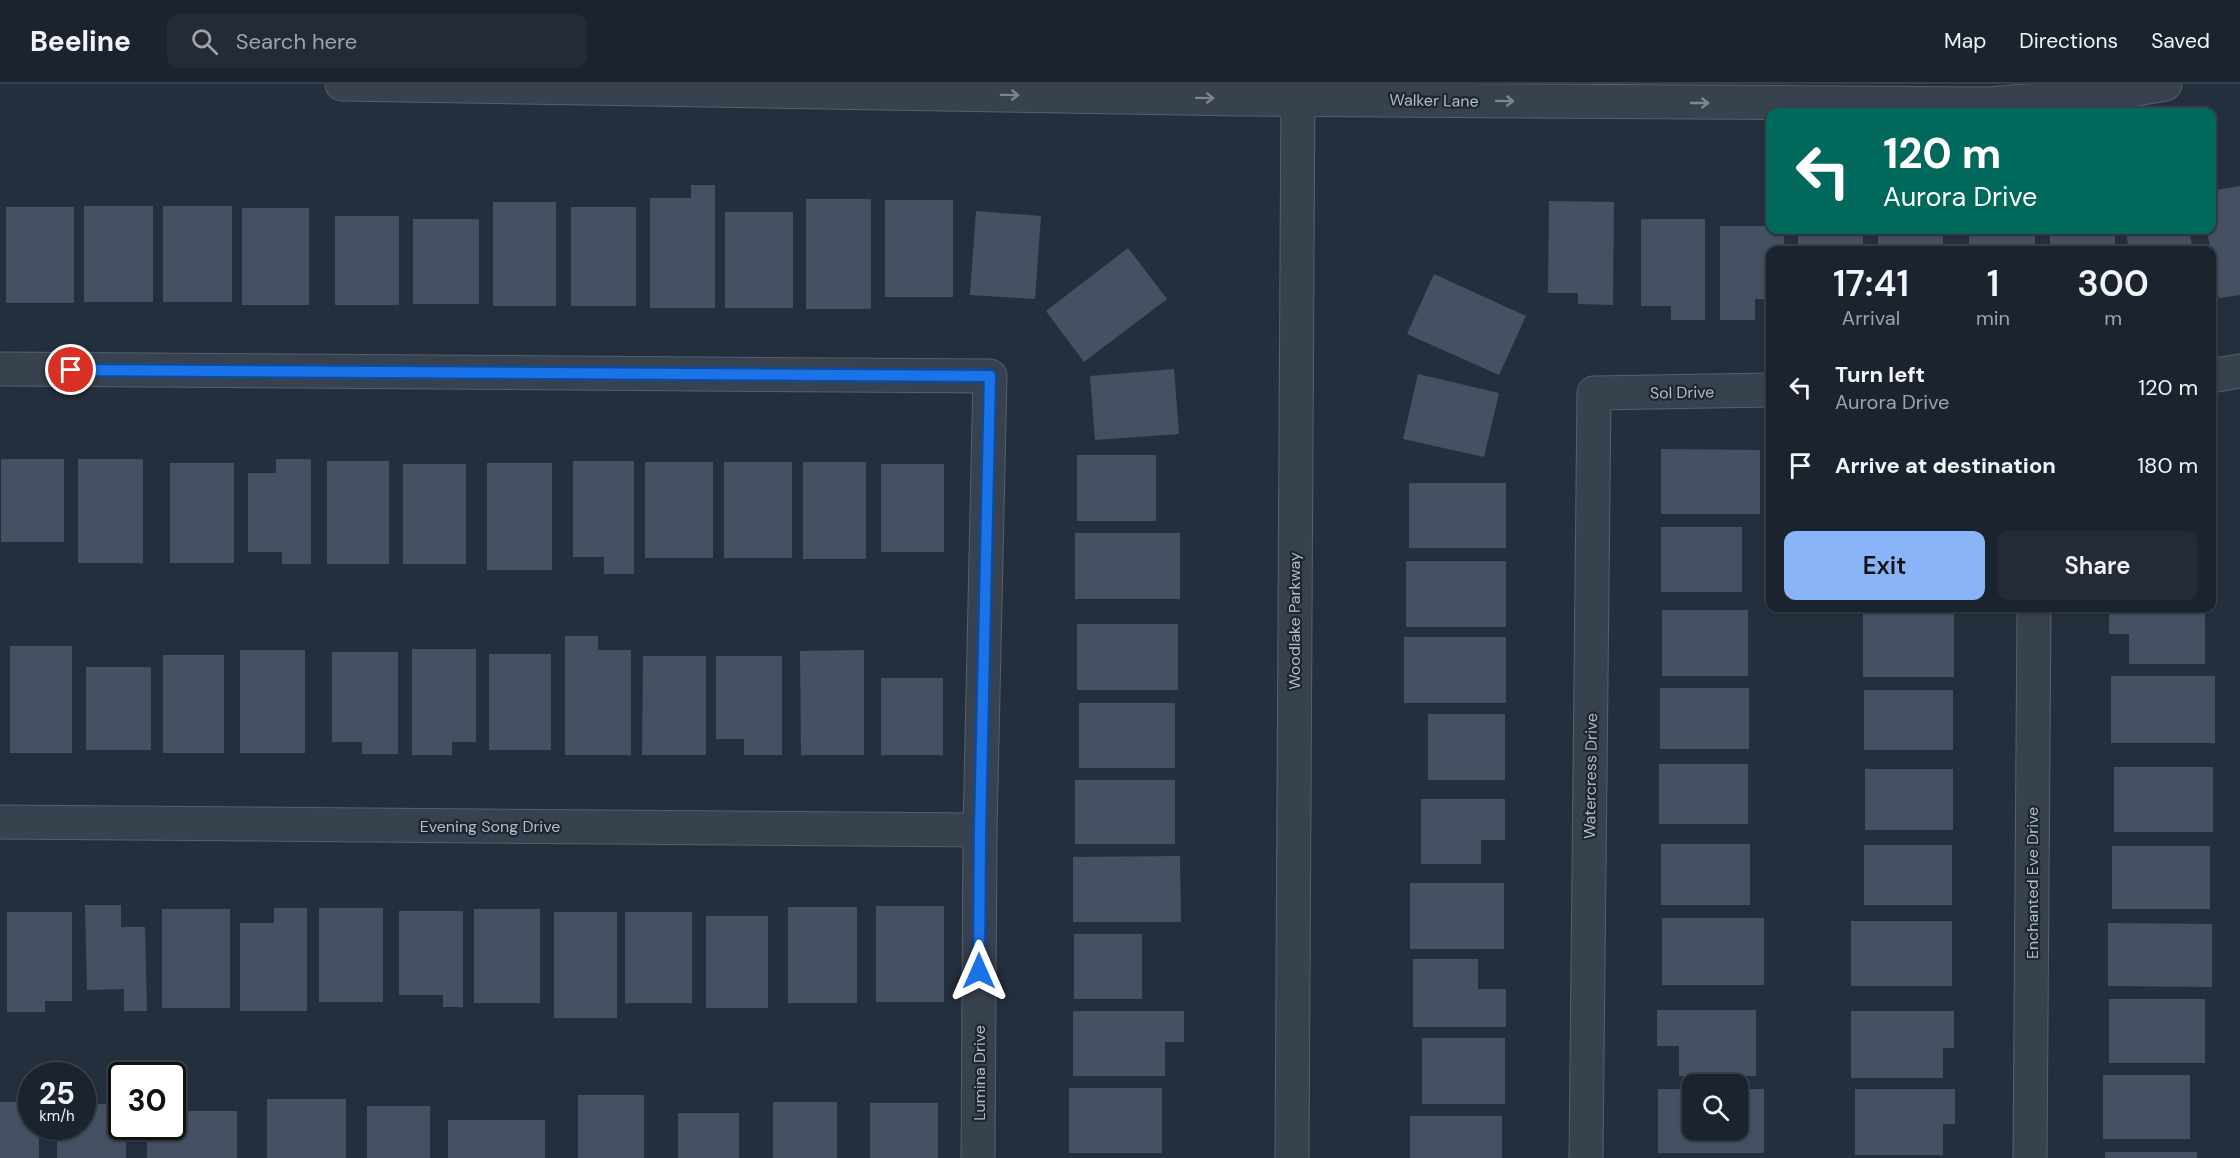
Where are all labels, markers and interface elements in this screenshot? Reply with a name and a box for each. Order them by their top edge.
search box [167,14,587,68]
text: Beeline [30,23,131,60]
icon: search [188,25,221,58]
text: Search here [236,27,357,56]
text: Map [1944,27,1986,55]
text: Directions [2019,27,2118,55]
text: Saved [2151,27,2210,55]
one-way arrow [999,89,1019,101]
street label: Walker Lane [1389,89,1479,112]
one-way arrow [1194,92,1214,104]
one-way arrow [1494,95,1514,107]
one-way arrow [1689,97,1709,108]
text: 120 m [1883,126,2001,181]
icon: left [1784,132,1862,210]
text: Aurora Drive [1883,179,2037,214]
text: 17:41 [1833,260,1909,307]
text: 1 [1987,260,1999,307]
text: 300 [2077,260,2149,307]
text: Arrival [1842,305,1900,331]
text: min [1976,305,2010,331]
text: m [2104,305,2122,331]
pin [45,344,96,395]
icon: arrive [54,353,87,386]
text: Turn left [1835,360,1925,389]
icon: left [1784,371,1817,404]
text: 120 m [2138,373,2198,402]
street label: Sol Drive [1650,381,1714,404]
text: Aurora Drive [1835,389,1949,415]
icon: arrive [1784,449,1817,482]
text: Arrive at destination [1835,451,2056,480]
text: 180 m [2137,451,2198,480]
button: Exit [1784,531,1985,600]
button: Share [1997,531,2198,600]
street label: Woodlake Parkway [1284,552,1305,690]
street label: Watercress Drive [1579,713,1602,839]
street label: Enchanted Eve Drive [2022,807,2043,959]
street label: Evening Song Drive [420,816,560,837]
position arrow [947,939,1011,1003]
street label: Lumina Drive [969,1025,990,1121]
speed limit sign: 30 [108,1062,186,1140]
text: 25 [39,1074,75,1113]
map controls [1682,1074,1748,1140]
button: search [1682,1074,1748,1140]
text: km/h [39,1106,75,1126]

